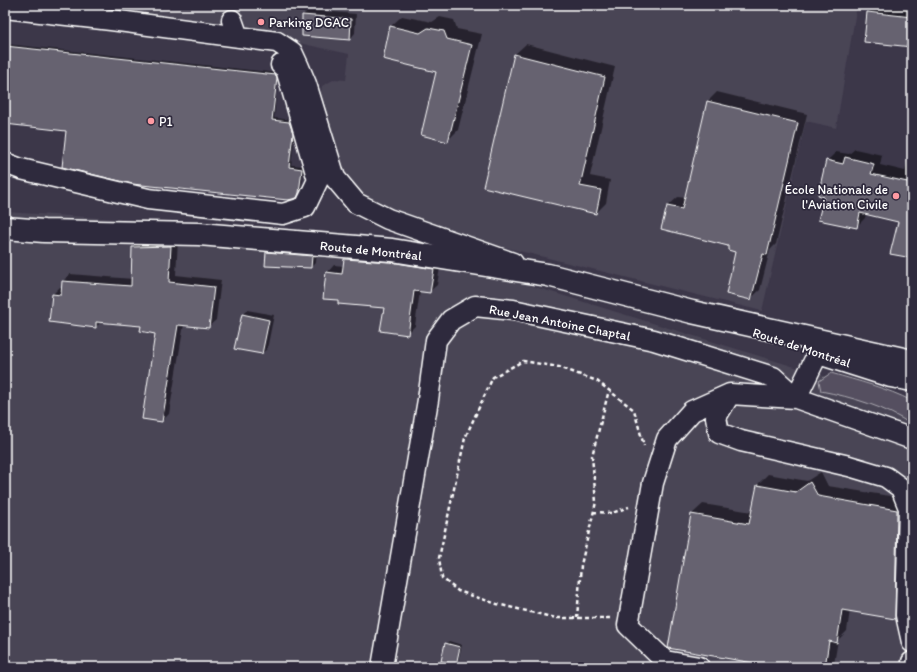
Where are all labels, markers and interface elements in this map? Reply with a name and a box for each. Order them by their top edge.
place label: Parking DGAC [269,15,349,30]
marker: Parking DGAC [256,17,266,27]
place label: P1 [159,114,172,129]
marker: P1 [146,116,156,126]
place label: École Nationale de l'Aviation Civile [785,182,888,212]
marker: École Nationale de l'Aviation Civile [891,191,901,201]
street label: Route de Montréal [319,238,423,263]
street label: Rue Jean Antoine Chaptal [488,301,632,344]
street label: Route de Montréal [751,325,853,371]

